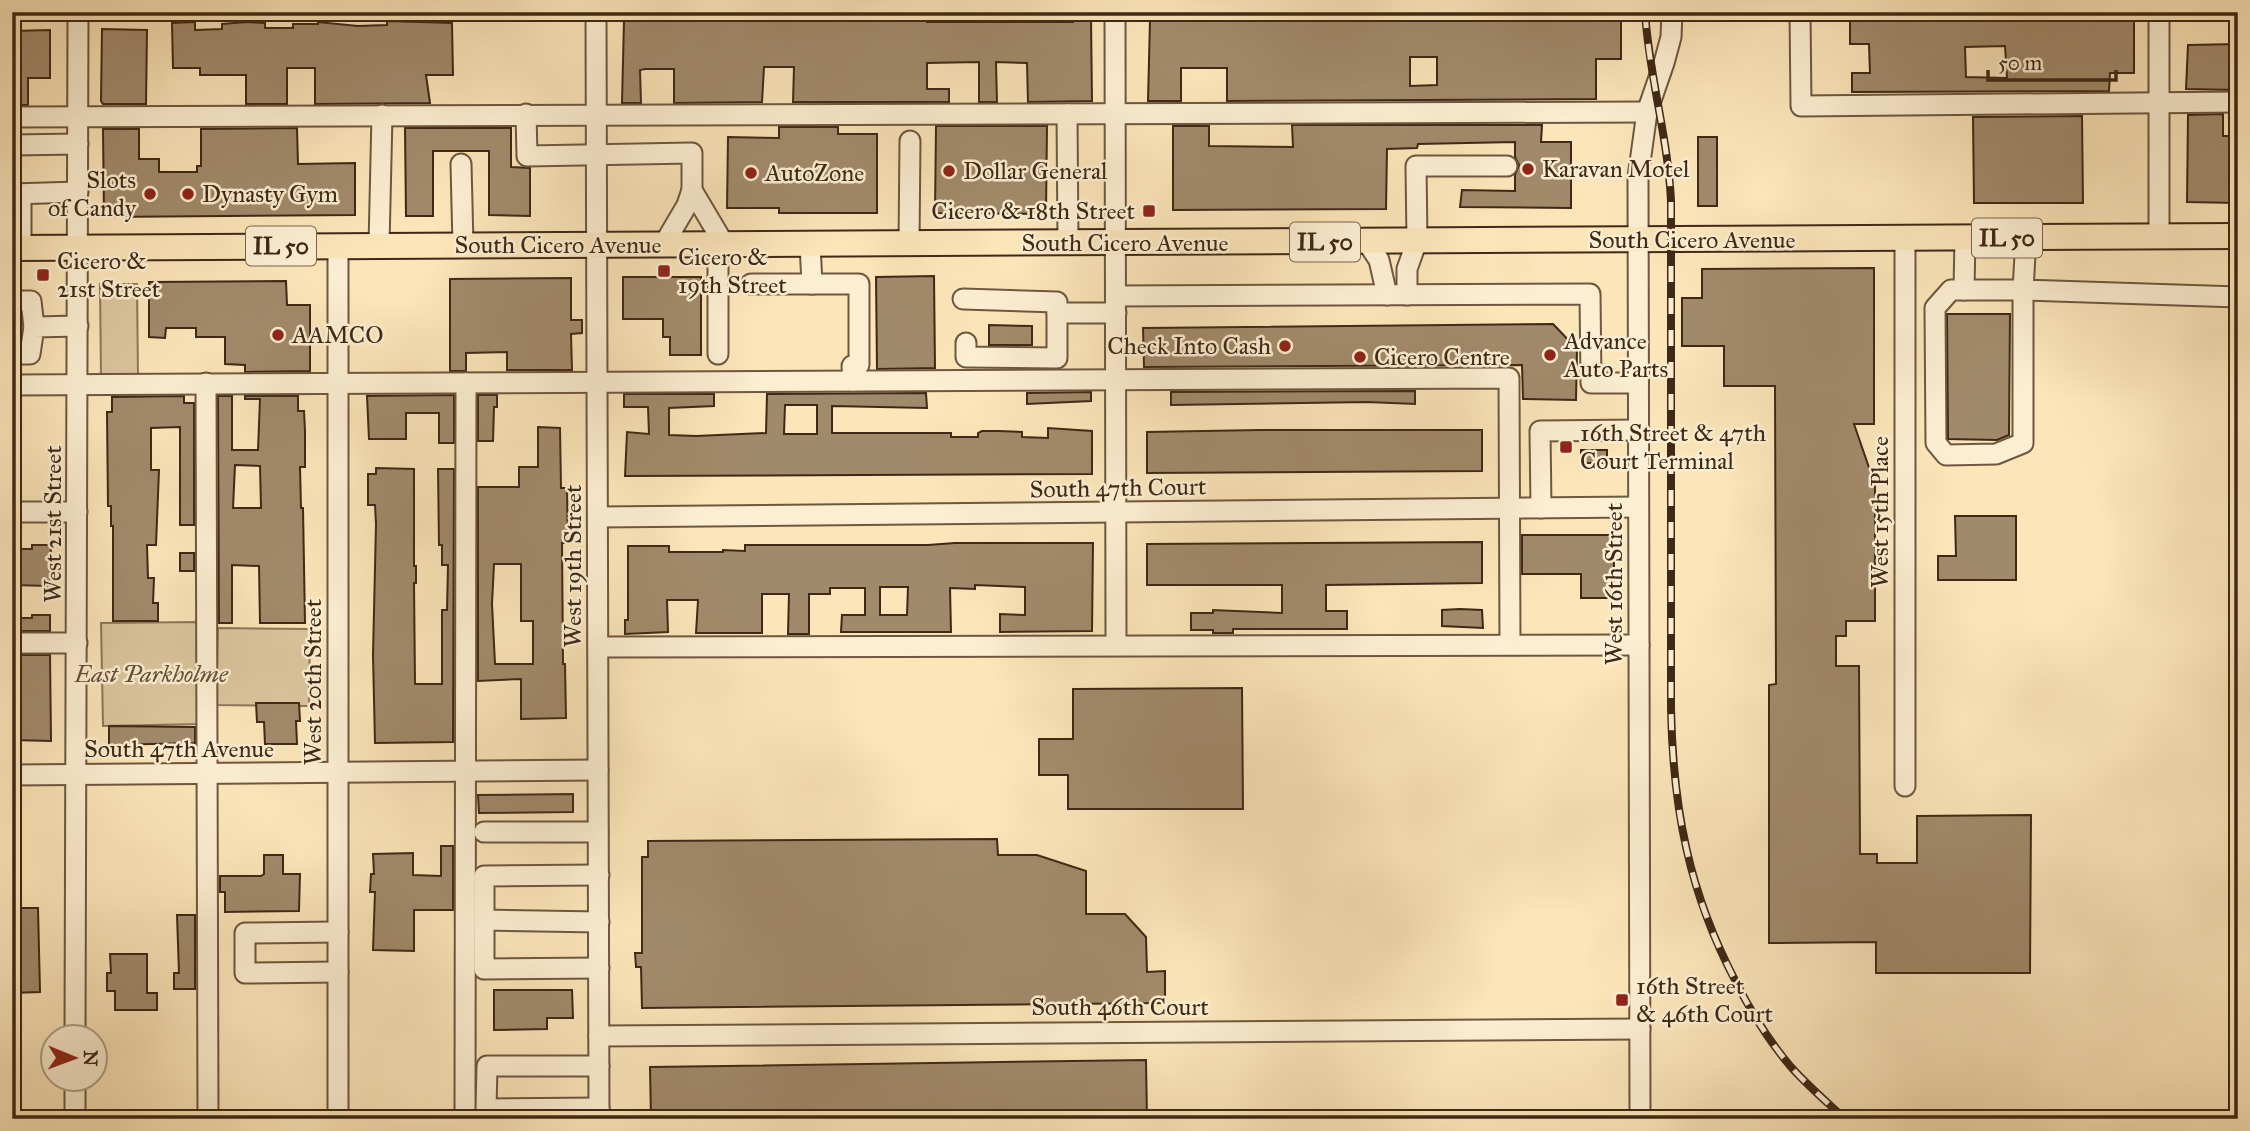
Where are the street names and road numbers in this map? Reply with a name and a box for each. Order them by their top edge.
road number: IL 50 [1972,218,2042,258]
road number: IL 50 [1290,222,1360,262]
street label: South Cicero Avenue [1588,225,1796,255]
road number: IL 50 [246,227,316,266]
street label: South Cicero Avenue [1021,228,1229,258]
street label: South Cicero Avenue [454,230,662,260]
street label: West 15th Place [1865,436,1895,588]
street label: West 21st Street [38,445,68,603]
street label: South 47th Court [1029,471,1207,505]
street label: West 19th Street [558,484,588,648]
street label: West 16th Street [1599,502,1629,665]
street label: West 20th Street [298,598,328,765]
street label: South 47th Avenue [84,734,274,764]
street label: South 46th Court [1031,992,1209,1022]

